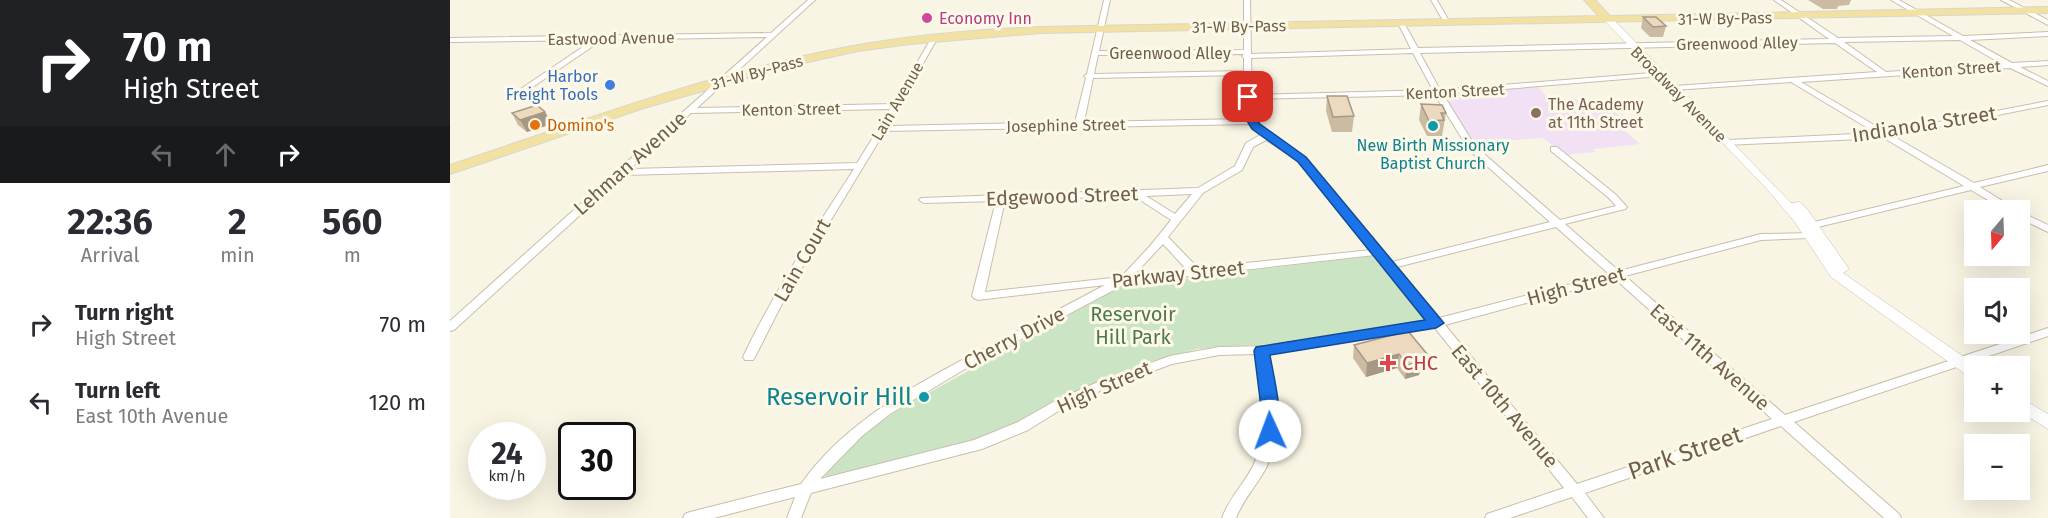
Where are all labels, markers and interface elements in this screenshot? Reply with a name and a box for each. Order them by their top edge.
street label: 31-W By-Pass [1678,8,1772,29]
place label: Economy Inn [939,9,1032,28]
marker: Economy Inn [920,11,934,25]
street label: 31-W By-Pass [1192,16,1286,37]
text: 70 m [123,22,212,72]
icon: right [24,24,102,102]
street label: Eastwood Avenue [547,28,675,49]
street label: Greenwood Alley [1676,33,1798,54]
street label: Broadway Avenue [1627,42,1731,146]
street label: Greenwood Alley [1109,44,1231,63]
street label: 31-W By-Pass [709,51,805,94]
street label: Kenton Street [1901,57,2001,82]
street label: Lain Avenue [867,59,928,144]
place label: Harbor Freight Tools [506,67,599,104]
pin [1222,71,1273,122]
text: High Street [123,73,259,105]
marker: Harbor Freight Tools [603,78,617,92]
street label: Kenton Street [1405,79,1505,104]
icon: arrive [1231,80,1264,113]
place label: The Academy at 11th Street [1548,95,1644,132]
street label: Kenton Street [741,99,841,120]
street label: Indianola Street [1850,101,1999,147]
street label: Lehman Avenue [569,106,691,220]
marker: The Academy at 11th Street [1529,106,1543,120]
street label: Josephine Street [1006,115,1126,136]
place label: Domino's [547,116,614,135]
marker: Domino's [528,118,542,132]
marker: New Birth Missionary Baptist Church [1426,119,1440,133]
place label: New Birth Missionary Baptist Church [1357,136,1510,173]
icon: left [146,138,179,171]
icon: ahead [209,138,242,171]
icon: right [272,138,305,171]
street label: Edgewood Street [985,181,1139,211]
text: 22:36 [67,200,153,244]
text: 2 [228,200,247,244]
text: 560 [322,200,383,244]
north arrow [1964,200,2030,266]
map controls [1964,200,2030,500]
street label: Lain Court [769,213,836,306]
text: Arrival [81,243,139,267]
text: min [220,243,255,267]
text: m [344,243,361,267]
street label: Parkway Street [1110,255,1246,293]
street label: High Street [1524,261,1629,311]
button: sound [1964,278,2030,344]
text: Turn right [75,299,174,326]
street label: East 11th Avenue [1645,299,1775,415]
street label: Cherry Drive [959,301,1069,375]
park label: Reservoir Hill Park [1090,302,1176,349]
icon: right [24,308,57,341]
text: 70 m [380,311,426,338]
text: High Street [75,326,176,350]
street label: East 10th Avenue [1446,340,1564,472]
place label: CHC [1402,351,1438,375]
marker: CHC [1379,354,1397,372]
street label: High Street [1053,355,1156,418]
button: + [1964,356,2030,422]
text: Turn left [75,377,160,404]
place label: Reservoir Hill [766,383,912,411]
icon: left [24,386,57,419]
text: 120 m [369,389,426,416]
marker: Reservoir Hill [917,390,931,404]
position arrow [1238,399,1302,463]
text: East 10th Avenue [75,404,228,428]
street label: Park Street [1624,420,1746,486]
speed limit sign: 30 [558,422,636,500]
button: − [1964,434,2030,500]
text: 24 [491,436,523,472]
text: km/h [488,467,526,485]

